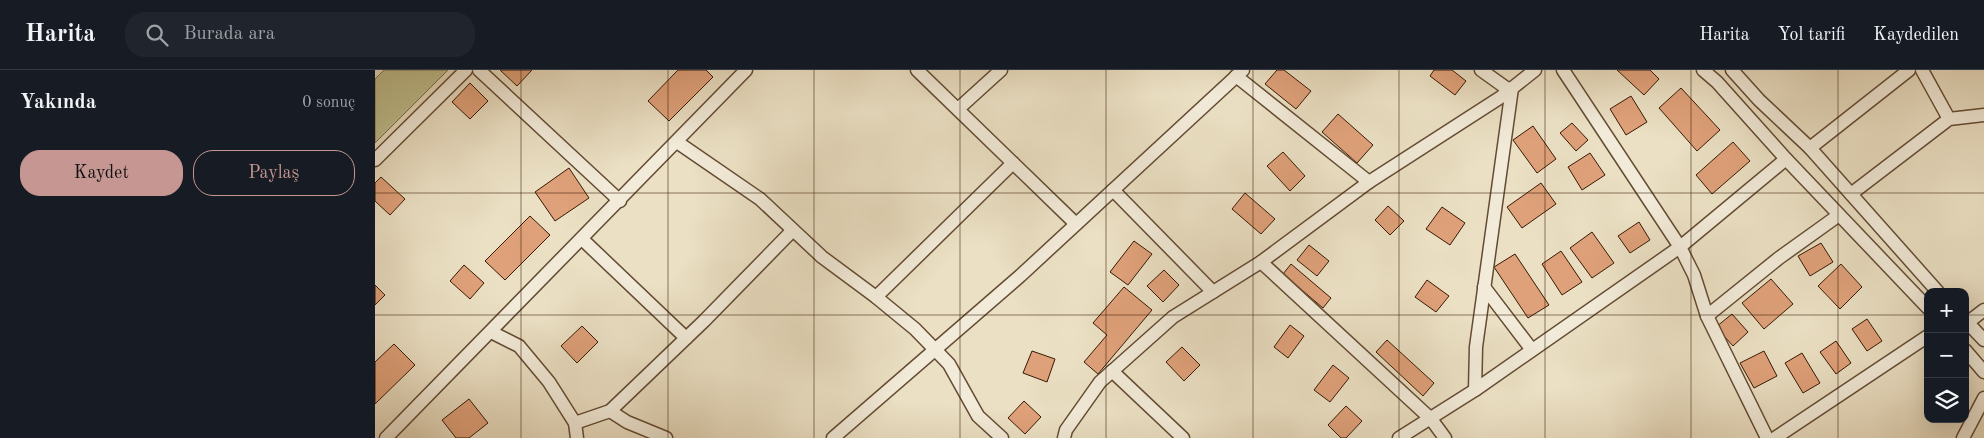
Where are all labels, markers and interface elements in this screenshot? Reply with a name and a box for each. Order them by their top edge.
search box [125,12,475,57]
icon: search [143,21,171,49]
text: Harita [25,23,95,47]
text: Burada ara [183,25,275,44]
text: Harita [1699,26,1750,44]
text: Yol tarifi [1778,26,1845,44]
text: Kaydedilen [1873,26,1959,44]
text: Yakında [20,92,96,113]
text: 0 sonuç [302,95,355,111]
button: Kaydet [20,150,183,196]
button: Paylaş [193,150,355,196]
map controls [1924,288,1969,423]
button: + [1924,288,1969,333]
button: − [1924,333,1969,378]
button: layers [1924,378,1969,423]

